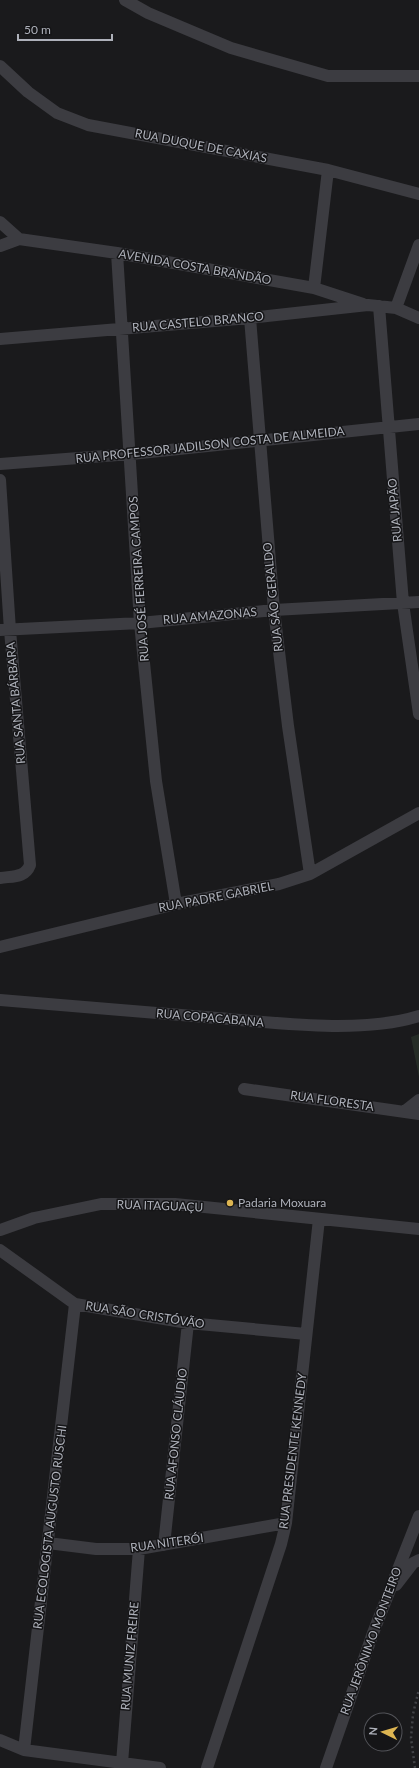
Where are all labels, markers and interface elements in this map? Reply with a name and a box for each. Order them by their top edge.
scale bar [18,16,112,42]
text: 50 m [24,22,51,37]
street label: RUA DUQUE DE CAXIAS [134,125,268,166]
street label: AVENIDA COSTA BRANDÃO [118,246,273,287]
street label: RUA CASTELO BRANCO [132,308,265,335]
street label: RUA PROFESSOR JADILSON COSTA DE ALMEIDA [75,423,346,466]
street label: RUA JAPÃO [384,477,405,542]
street label: RUA JOSÉ FERREIRA CAMPOS [125,496,152,662]
street label: RUA SÃO GERALDO [259,541,286,653]
street label: RUA AMAZONAS [162,604,258,627]
street label: RUA SANTA BÁRBARA [3,641,28,765]
street label: RUA PADRE GABRIEL [157,878,275,915]
street label: RUA COPACABANA [156,1005,265,1030]
street label: RUA FLORESTA [289,1087,376,1114]
place label: Padaria Moxuara [238,1195,326,1210]
street label: RUA ITAGUAÇU [117,1196,204,1215]
marker: Padaria Moxuara [225,1198,235,1208]
street label: RUA SÃO CRISTÓVÃO [84,1298,206,1331]
street label: RUA AFONSO CLÁUDIO [161,1367,190,1501]
street label: RUA PRESIDENTE KENNEDY [275,1372,310,1530]
street label: RUA ECOLOGISTA AUGUSTO RUSCHI [30,1424,69,1630]
street label: RUA NITERÓI [129,1530,205,1555]
street label: RUA JERÔNIMO MONTEIRO [337,1564,404,1717]
street label: RUA MUNIZ FREIRE [117,1601,142,1711]
north arrow [363,1712,403,1752]
text: N [366,1726,379,1736]

